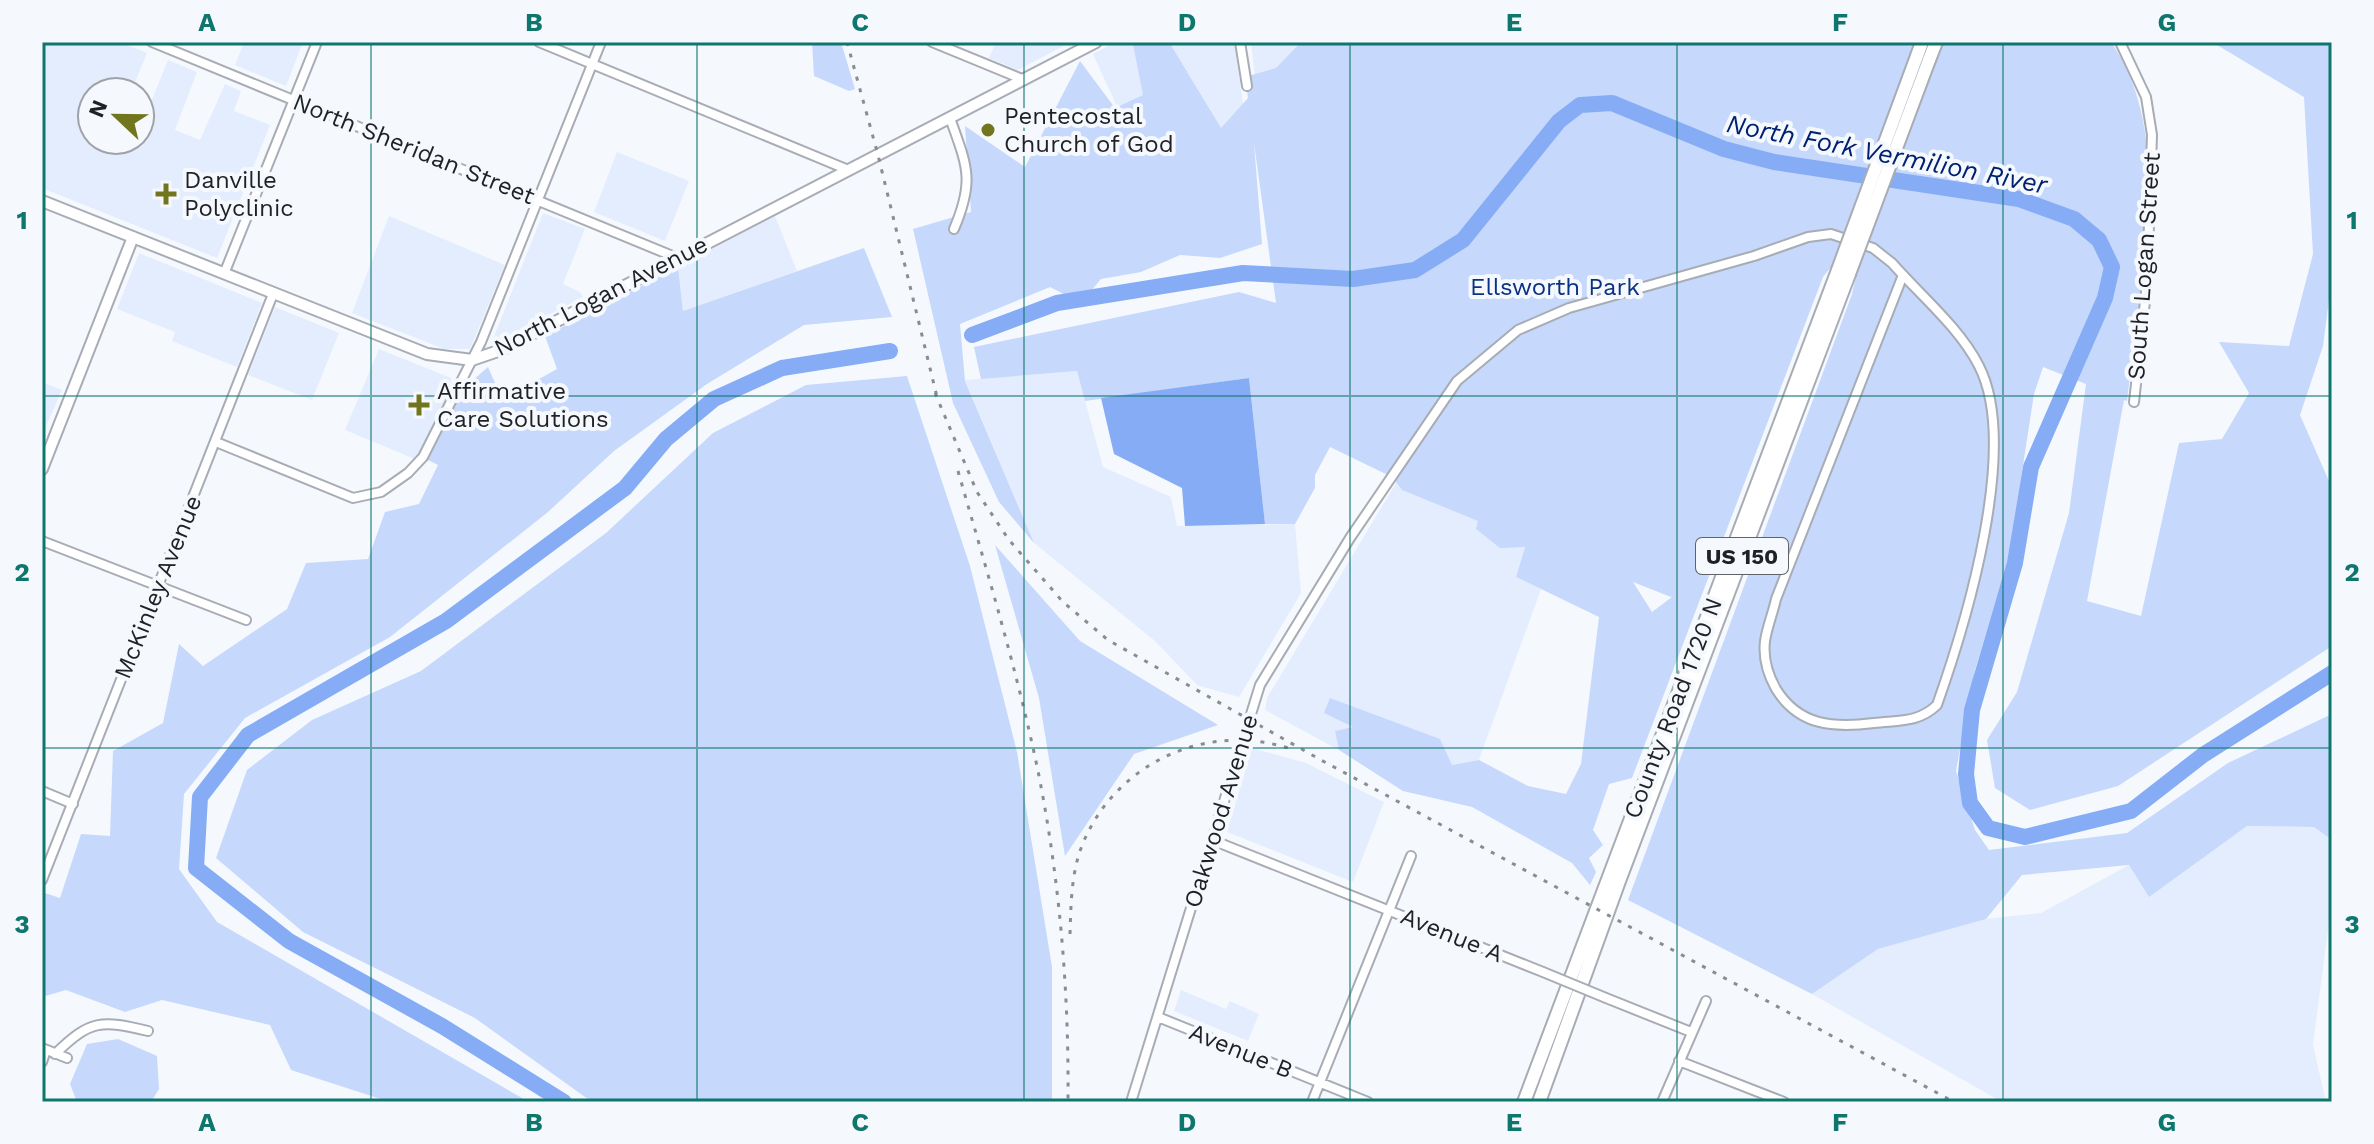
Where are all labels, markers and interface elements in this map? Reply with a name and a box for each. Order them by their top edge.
text: A [198,7,216,37]
text: B [525,7,543,37]
text: C [851,7,869,37]
text: D [1178,7,1196,37]
text: E [1506,7,1522,37]
text: F [1832,7,1848,37]
text: G [2158,7,2176,37]
north arrow [76,76,156,156]
street label: North Sheridan Street [289,88,539,210]
text: N [83,96,113,121]
place label: Pentecostal Church of God [1004,102,1174,158]
water label: North Fork Vermilion River [1724,108,2051,200]
marker: Pentecostal Church of God [979,121,997,139]
street label: South Logan Street [2122,151,2166,381]
place label: Danville Polyclinic [184,166,294,222]
marker: Danville Polyclinic [155,183,177,205]
text: 1 [16,205,28,235]
text: 1 [2346,205,2358,235]
street label: North Logan Avenue [490,230,712,362]
park label: Ellsworth Park [1470,273,1640,301]
place label: Affirmative Care Solutions [437,377,609,433]
marker: Affirmative Care Solutions [408,394,430,416]
street label: McKinley Avenue [108,491,208,683]
road number: US 150 [1696,538,1788,574]
text: 2 [14,557,30,587]
text: 2 [2344,557,2360,587]
street label: County Road 1720 N [1618,594,1728,822]
street label: Oakwood Avenue [1178,711,1264,911]
street label: Avenue A [1397,902,1507,968]
text: 3 [14,909,30,939]
text: 3 [2344,909,2360,939]
street label: Avenue B [1185,1018,1297,1084]
text: A [198,1107,216,1137]
text: B [525,1107,543,1137]
text: C [851,1107,869,1137]
text: D [1178,1107,1196,1137]
text: E [1506,1107,1522,1137]
text: F [1832,1107,1848,1137]
text: G [2158,1107,2176,1137]

